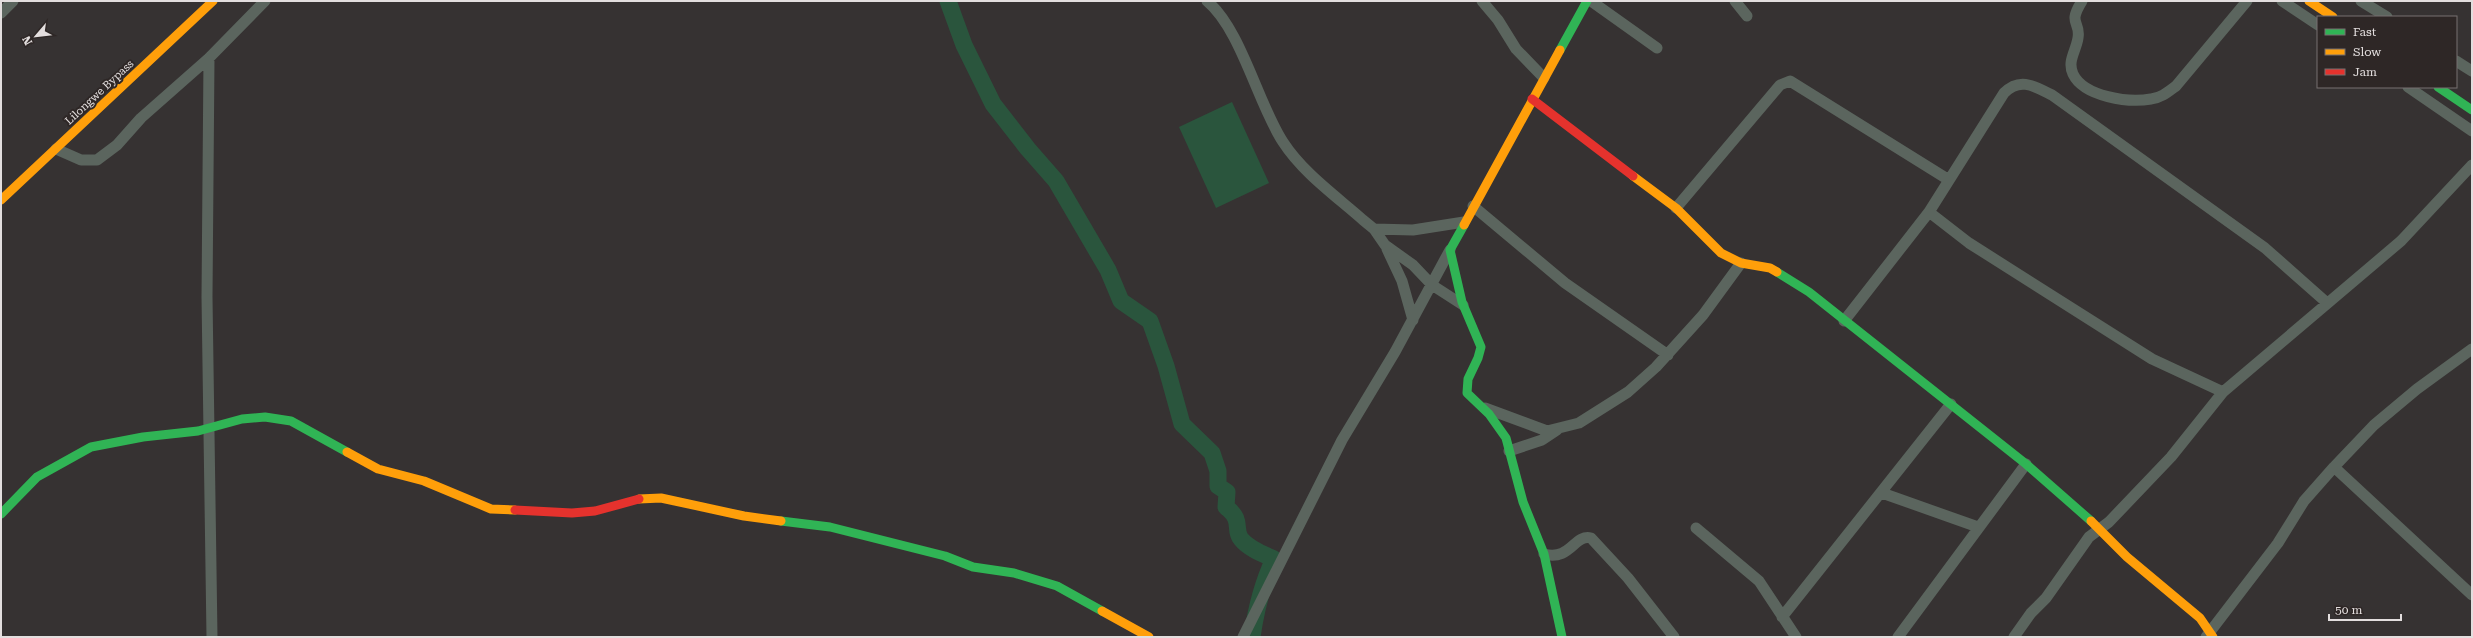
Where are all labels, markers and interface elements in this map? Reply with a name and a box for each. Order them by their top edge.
north arrow [16,16,56,56]
legend [2317,16,2457,88]
text: Fast [2353,25,2377,39]
text: N [20,33,35,47]
text: Slow [2353,45,2381,59]
street label: Lilongwe Bypass [62,57,136,127]
text: Jam [2353,65,2377,79]
scale bar [2329,596,2401,622]
text: 50 m [2335,603,2362,617]

